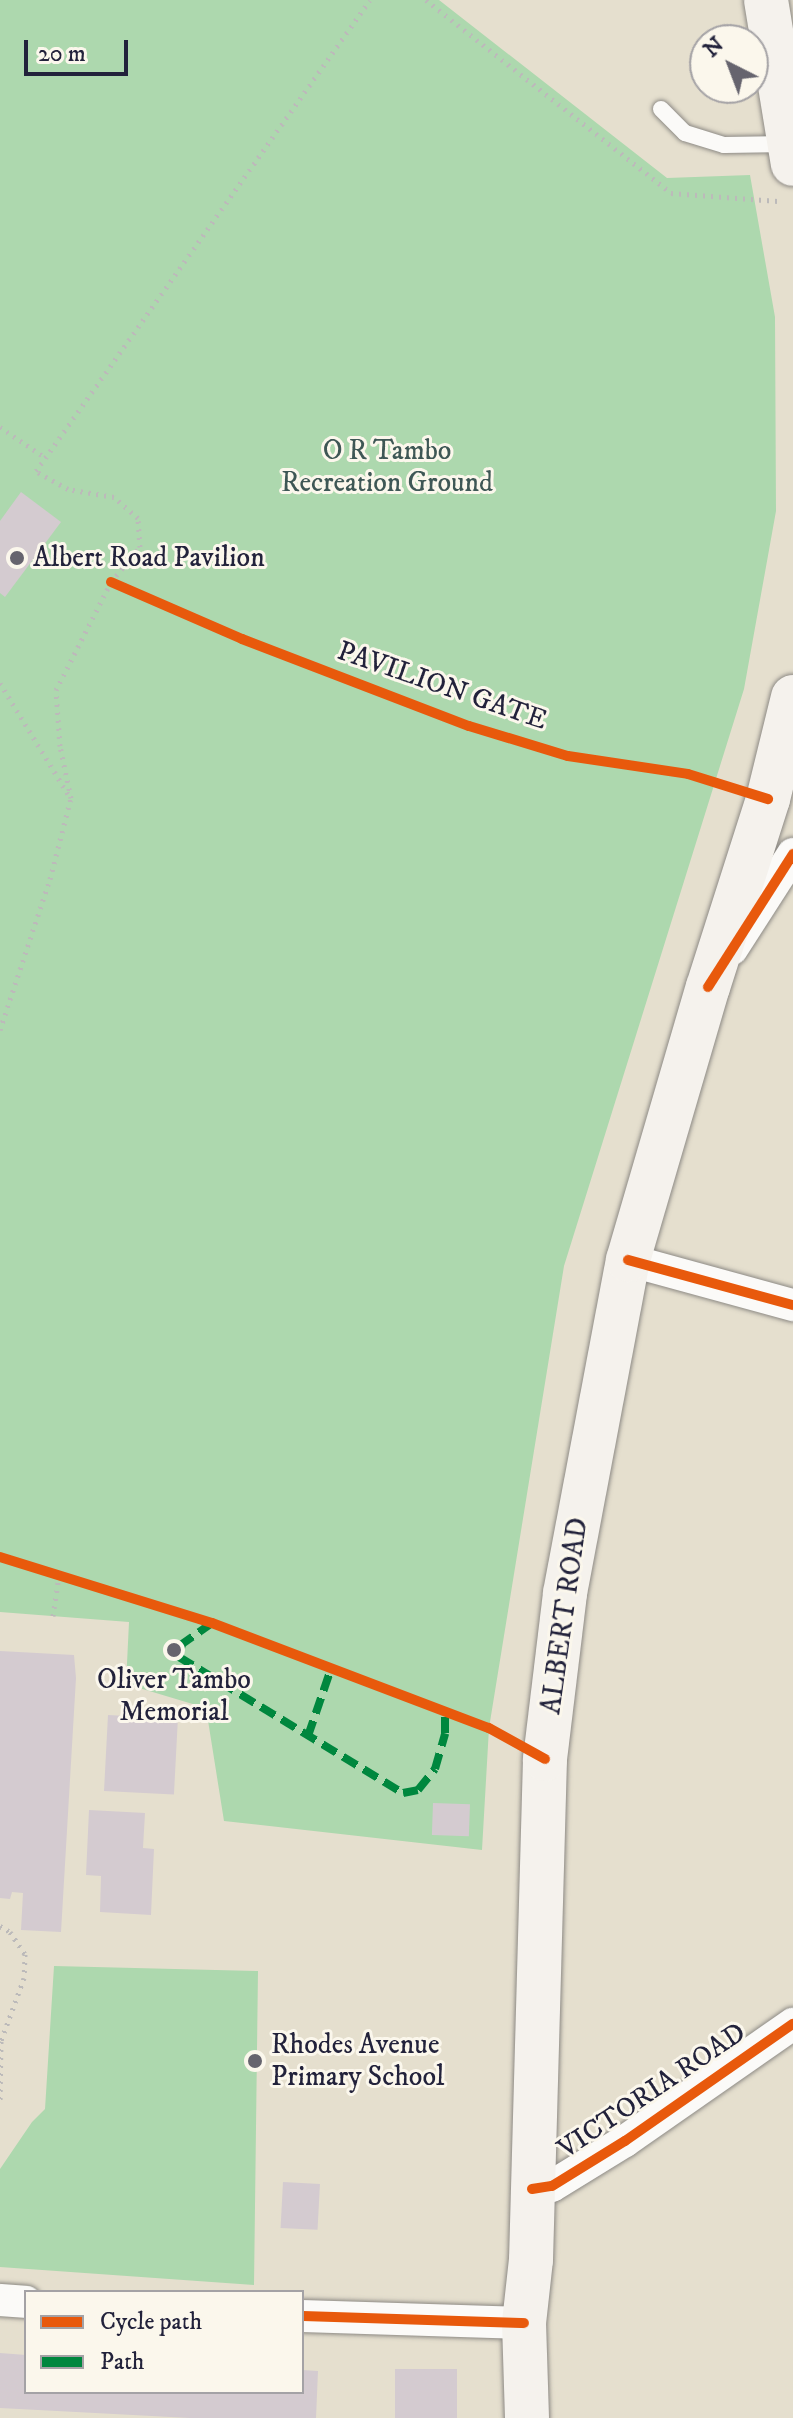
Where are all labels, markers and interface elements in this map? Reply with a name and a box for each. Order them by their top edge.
scale bar [28,24,132,74]
north arrow [689,24,769,104]
text: N [698,31,730,63]
text: 20 m [38,39,86,69]
park label: O R Tambo Recreation Ground [281,434,493,500]
place label: Albert Road Pavilion [33,541,265,575]
marker: Albert Road Pavilion [8,549,26,567]
street label: PAVILION GATE [333,634,551,738]
street label: ALBERT ROAD [535,1516,595,1716]
marker: Oliver Tambo Memorial [165,1641,183,1659]
place label: Oliver Tambo Memorial [97,1663,251,1729]
street label: VICTORIA ROAD [552,2016,752,2166]
place label: Rhodes Avenue Primary School [271,2028,444,2094]
marker: Rhodes Avenue Primary School [246,2052,264,2070]
legend [24,2290,304,2394]
text: Cycle path [100,2307,202,2337]
text: Path [100,2347,144,2377]

